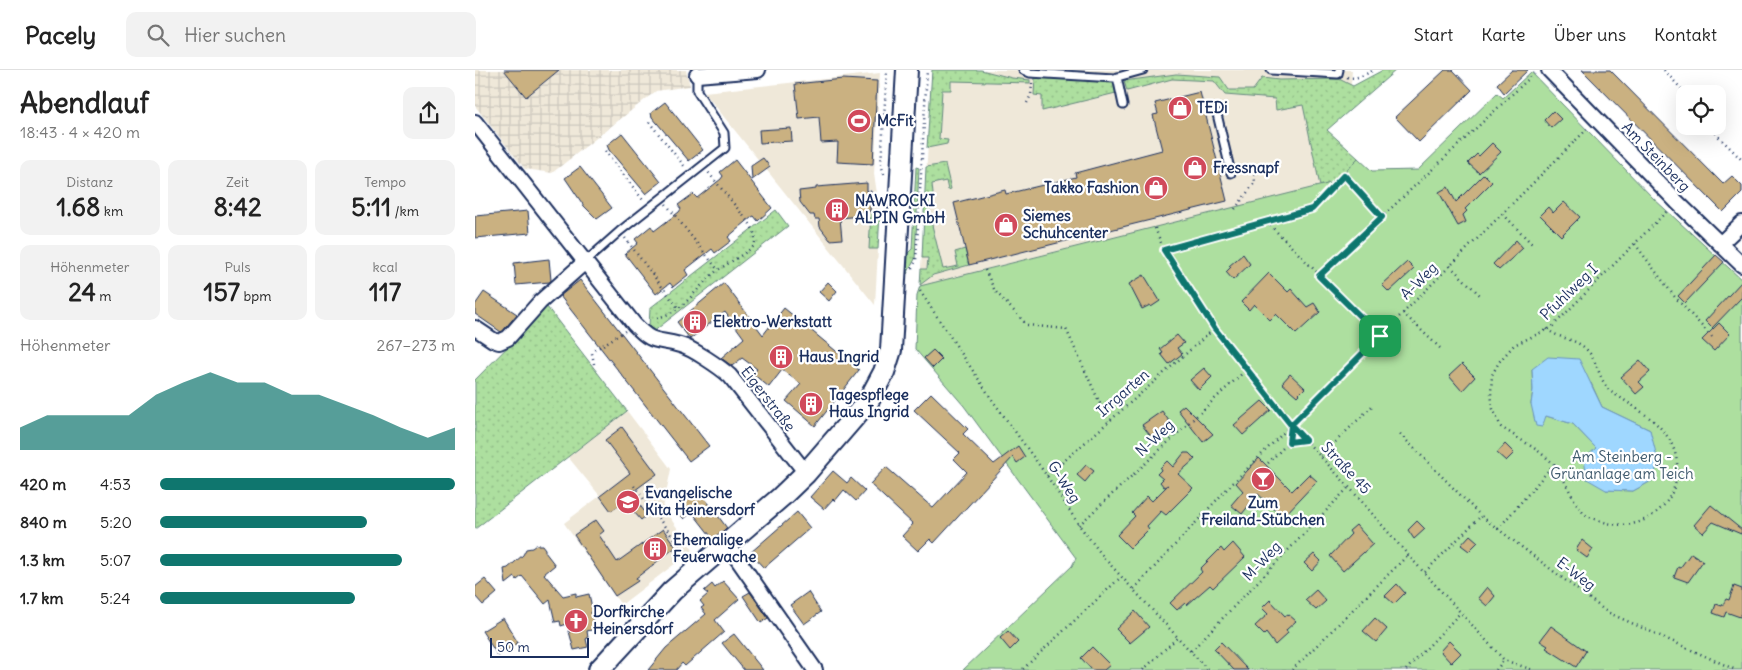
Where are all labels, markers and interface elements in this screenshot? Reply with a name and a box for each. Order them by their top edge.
search box [126,12,476,57]
text: Pacely [25,20,96,50]
icon: search [144,21,172,49]
text: Hier suchen [184,23,286,47]
text: Start [1414,23,1453,46]
text: Karte [1481,23,1526,46]
text: Über uns [1554,23,1626,46]
text: Kontakt [1654,23,1717,46]
text: Abendlauf [20,85,149,121]
map controls [1676,85,1726,135]
button: locate [1676,85,1726,135]
button: share [403,87,455,139]
shop icon: TEDi [1167,95,1193,121]
place label: TEDi [1197,98,1228,117]
sports icon: McFit [846,108,872,134]
place label: McFit [877,111,915,130]
street label: Am Steinberg [1618,118,1695,196]
text: 18:43 · 4 × 420 m [20,122,140,142]
shop icon: Fressnapf [1182,155,1208,181]
place label: Fressnapf [1213,158,1280,178]
text: Distanz [66,173,113,191]
text: Zeit [226,173,249,191]
text: Tempo [364,173,406,191]
shop icon: Takko Fashion [1143,175,1169,201]
place label: Takko Fashion [1044,178,1139,197]
text: 1.68 [56,191,100,223]
text: 8:42 [213,191,262,223]
text: 5:11 [351,191,391,223]
place label: NAWROCKI ALPIN GmbH [855,191,945,227]
building icon: NAWROCKI ALPIN GmbH [824,197,850,223]
text: km [100,202,123,220]
text: /km [391,202,419,220]
place label: Siemes Schuhcenter [1023,206,1109,242]
shop icon: Siemes Schuhcenter [993,212,1019,238]
text: Höhenmeter [50,258,129,276]
text: Puls [224,258,251,276]
text: kcal [373,258,398,276]
street label: A-Weg [1396,258,1441,303]
street label: Pfuhlweg I [1536,259,1602,324]
text: 24 [68,276,96,308]
text: 157 [204,276,240,308]
text: 117 [369,276,401,308]
text: m [96,287,112,305]
text: bpm [240,287,271,305]
building icon: Elektro-Werkstatt [682,309,708,335]
place label: Elektro-Werkstatt [713,312,833,331]
pin [1359,315,1401,357]
icon: arrive [1366,322,1394,350]
text: Höhenmeter [20,335,111,355]
text: 267–273 m [377,335,455,355]
building icon: Haus Ingrid [768,344,794,370]
place label: Haus Ingrid [799,347,879,367]
street label: Eigerstraße [737,362,800,435]
street label: Irrgarten [1093,365,1153,421]
place label: Tagespflege Haus Ingrid [829,385,909,422]
building icon: Tagespflege Haus Ingrid [798,391,824,417]
street label: N-Weg [1131,415,1178,460]
street label: Straße 45 [1317,437,1375,498]
park label: Am Steinberg - Grünanlage am Teich [1550,447,1694,483]
street label: G-Weg [1044,457,1085,506]
bar icon: Zum Freiland-Stübchen [1250,466,1276,492]
text: 420 m [20,474,66,494]
text: 4:53 [100,474,131,494]
place label: Evangelische Kita Heinersdorf [645,483,756,519]
school or university icon: Evangelische Kita Heinersdorf [615,489,641,515]
place label: Zum Freiland-Stübchen [1201,493,1325,529]
text: 840 m [20,512,67,532]
text: 5:20 [100,512,132,532]
place label: Ehemalige Feuerwache [673,530,756,566]
building icon: Ehemalige Feuerwache [642,536,668,562]
street label: M-Weg [1238,537,1285,584]
text: 1.3 km [20,550,65,570]
text: 5:07 [100,550,131,570]
street label: E-Weg [1553,553,1600,594]
text: 1.7 km [20,588,64,608]
text: 5:24 [100,588,131,608]
place label: Dorfkirche Heinersdorf [593,602,674,638]
church icon: Dorfkirche Heinersdorf [563,608,589,634]
scale bar [490,635,589,658]
text: 50 m [497,638,530,656]

